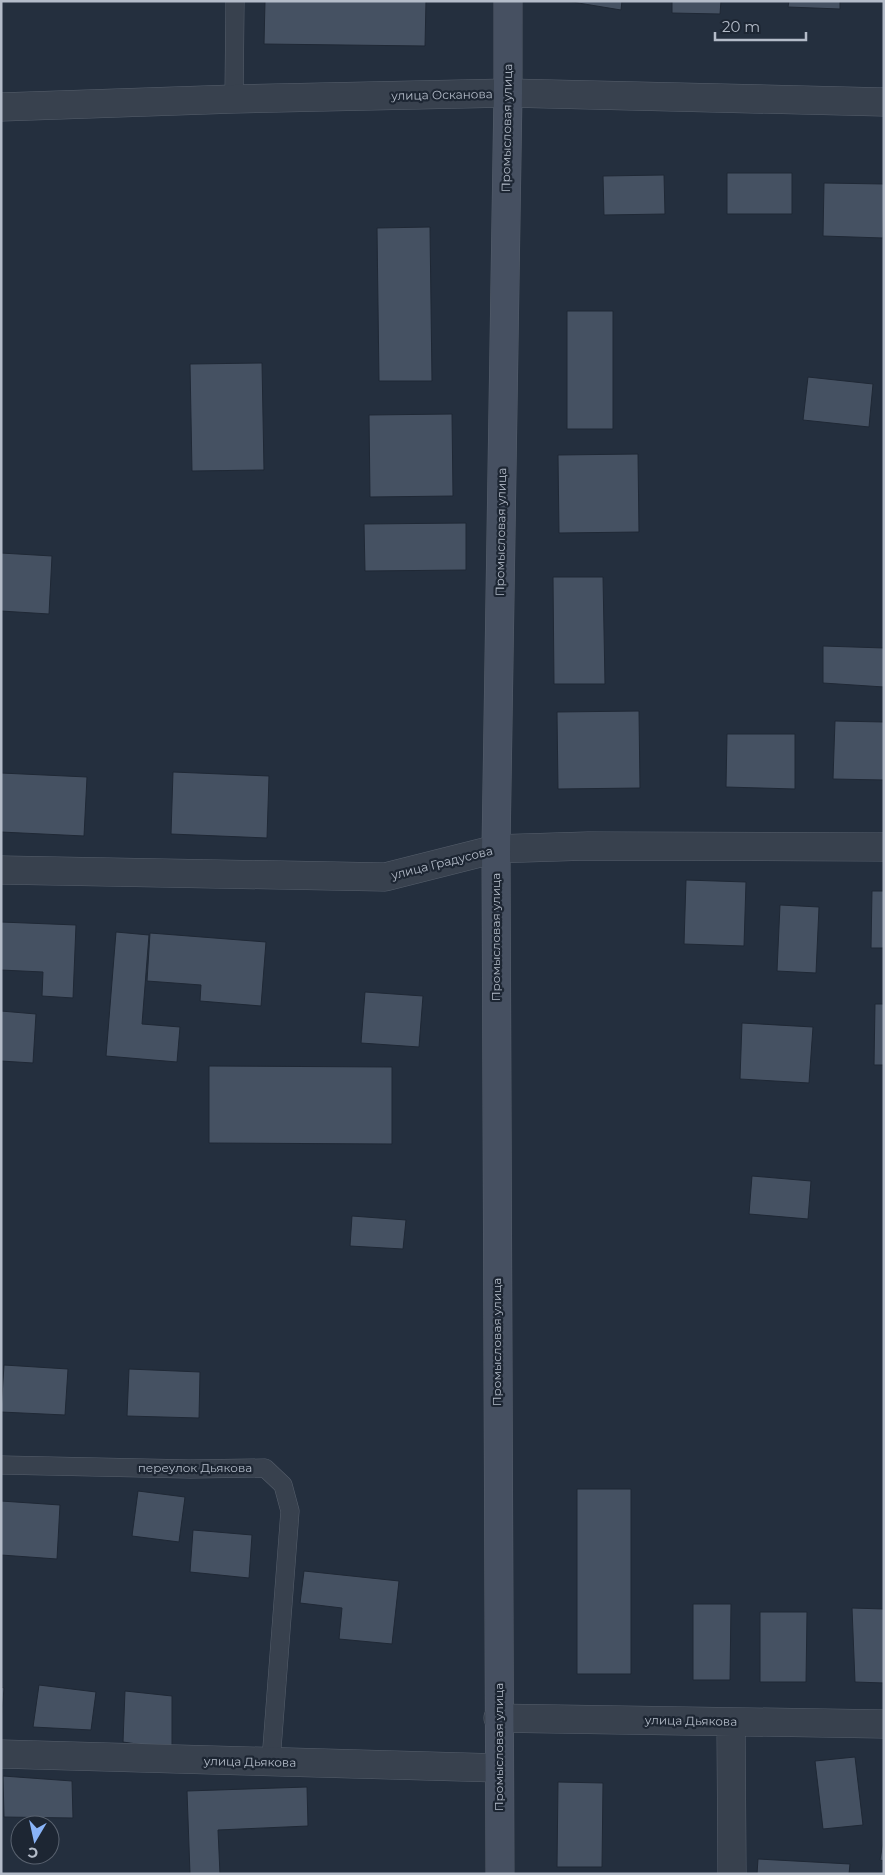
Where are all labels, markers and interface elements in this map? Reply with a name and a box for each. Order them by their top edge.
scale bar [715,10,806,42]
text: 20 m [722,17,760,36]
street label: Промысловая улица [498,64,515,192]
street label: улица Осканова [390,86,493,103]
street label: Промысловая улица [492,468,509,596]
street label: улица Градусова [389,843,494,883]
street label: Промысловая улица [488,873,503,1001]
street label: Промысловая улица [489,1278,504,1406]
street label: переулок Дьякова [138,1460,252,1475]
street label: Промысловая улица [491,1683,506,1811]
street label: улица Дьякова [644,1712,737,1729]
street label: улица Дьякова [203,1753,296,1770]
north arrow [10,1815,60,1865]
text: С [27,1843,39,1863]

